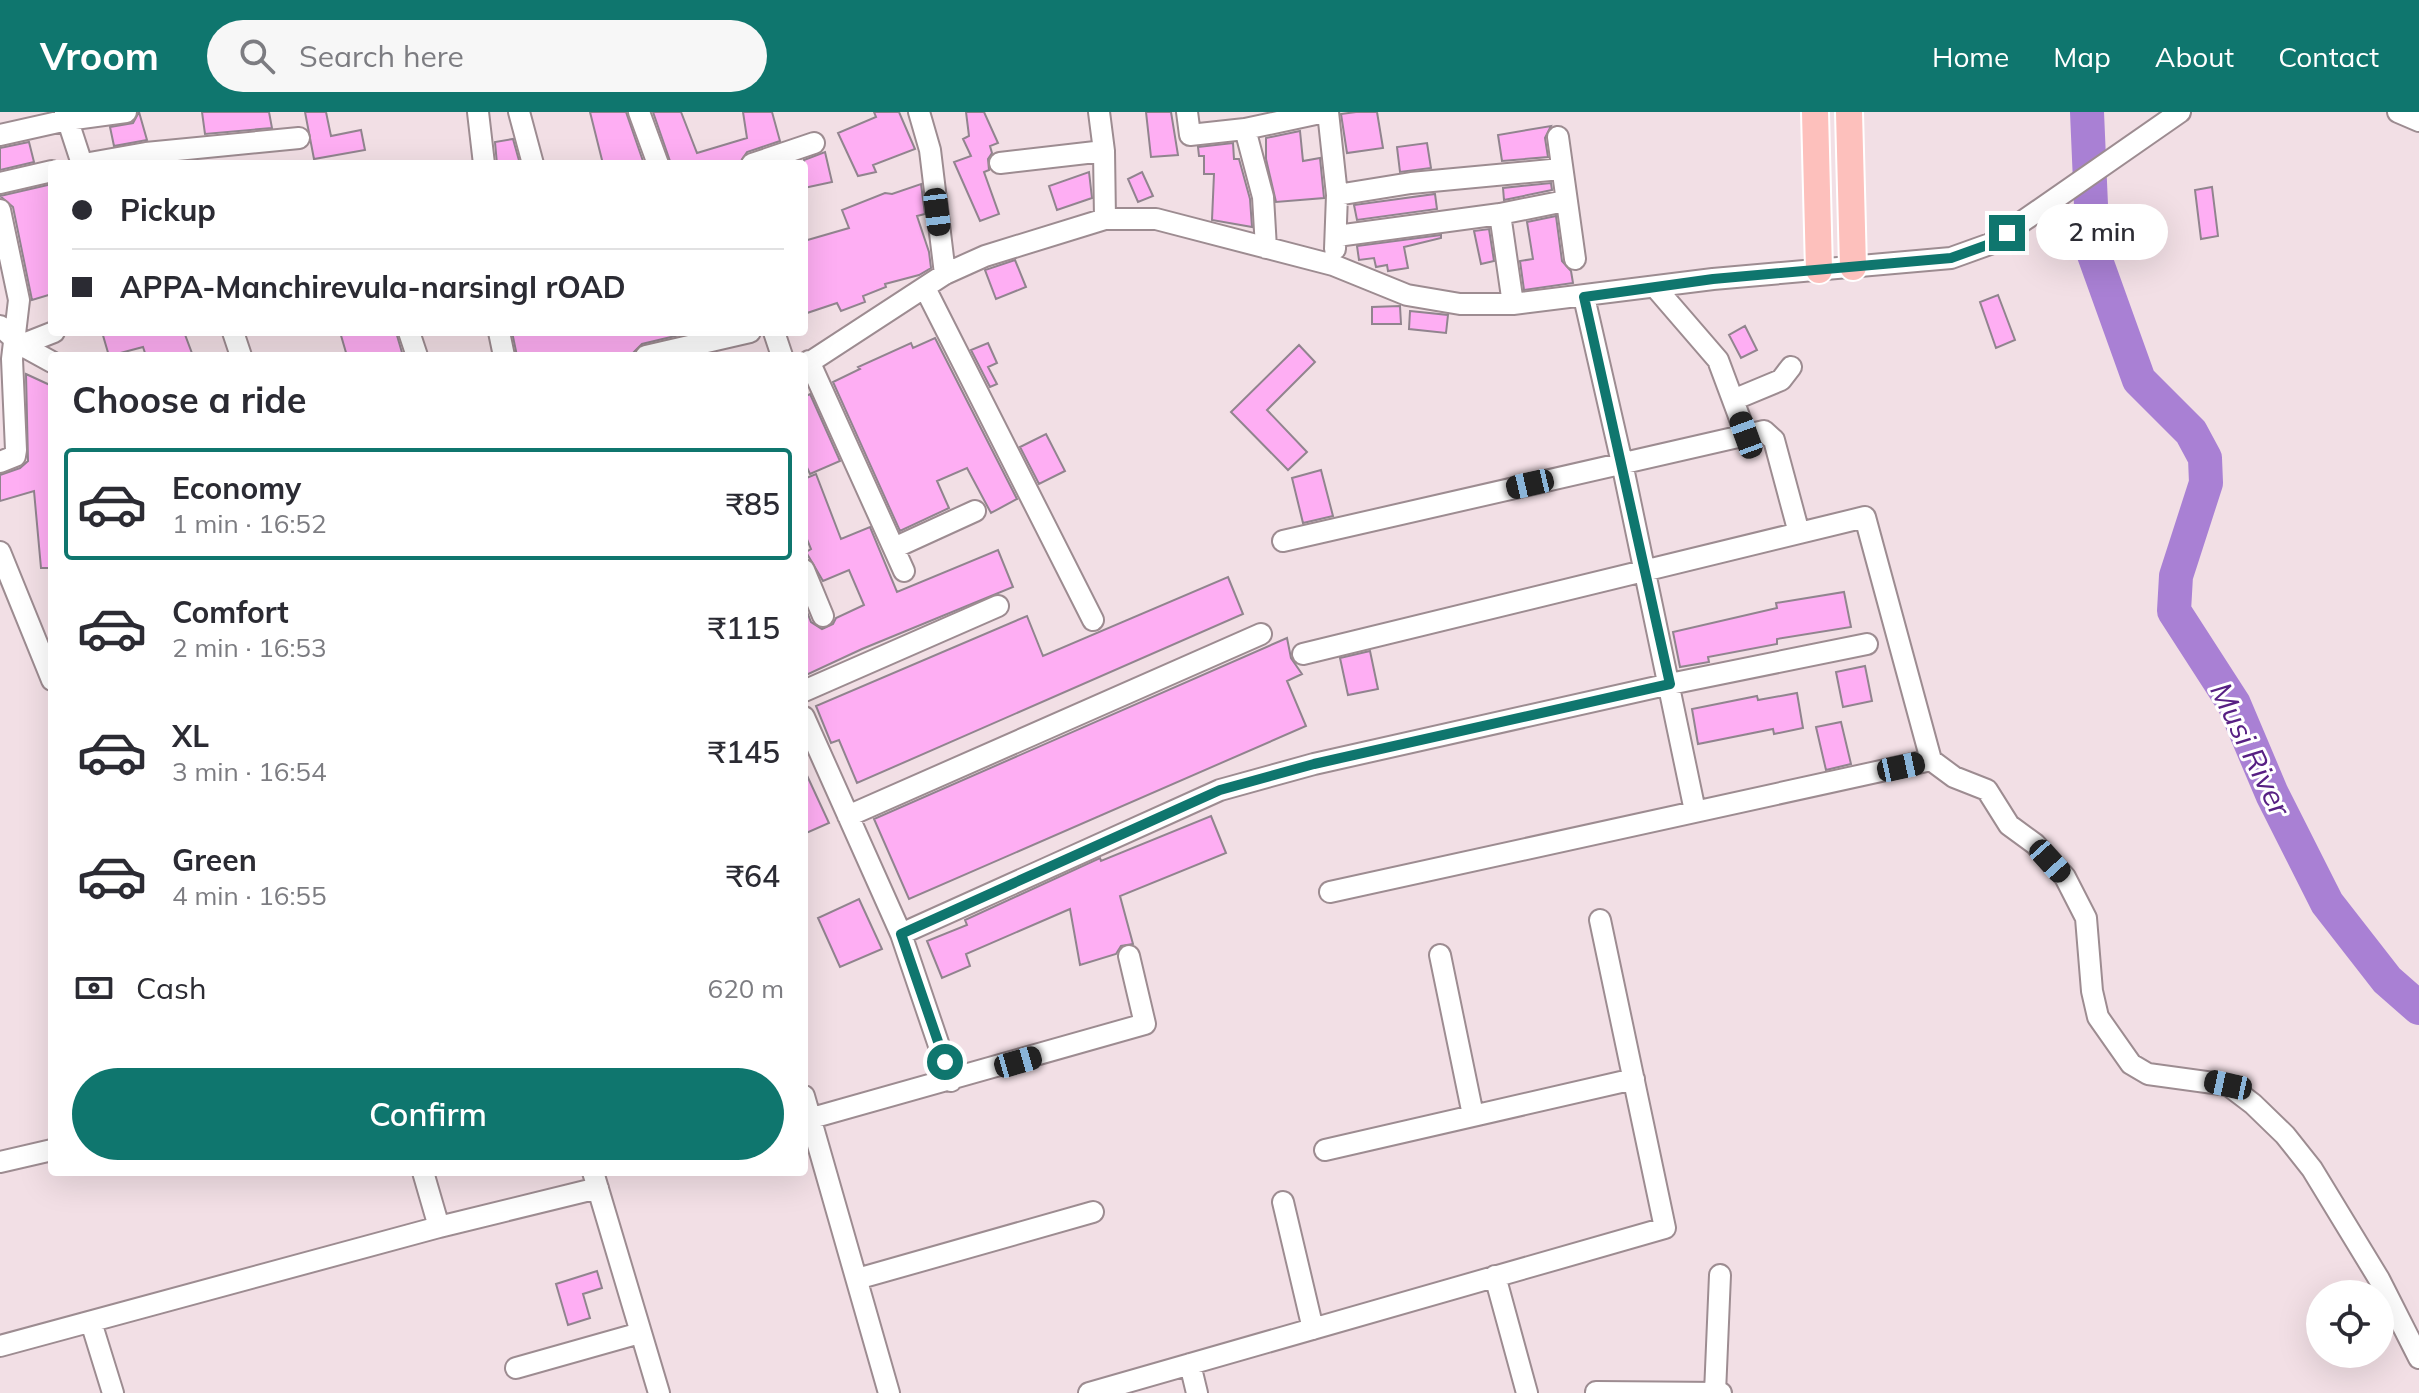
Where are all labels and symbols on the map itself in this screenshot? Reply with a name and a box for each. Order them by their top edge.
car [922,187,952,237]
callout: 2 min [2035,205,2167,261]
route end [1989,215,2025,251]
car [1727,408,1765,462]
car [1504,467,1556,501]
water label: Musi River [2202,676,2300,823]
car [1875,750,1927,784]
car [2025,835,2075,887]
route start [927,1044,963,1080]
car [992,1044,1044,1080]
car [2202,1068,2254,1102]

